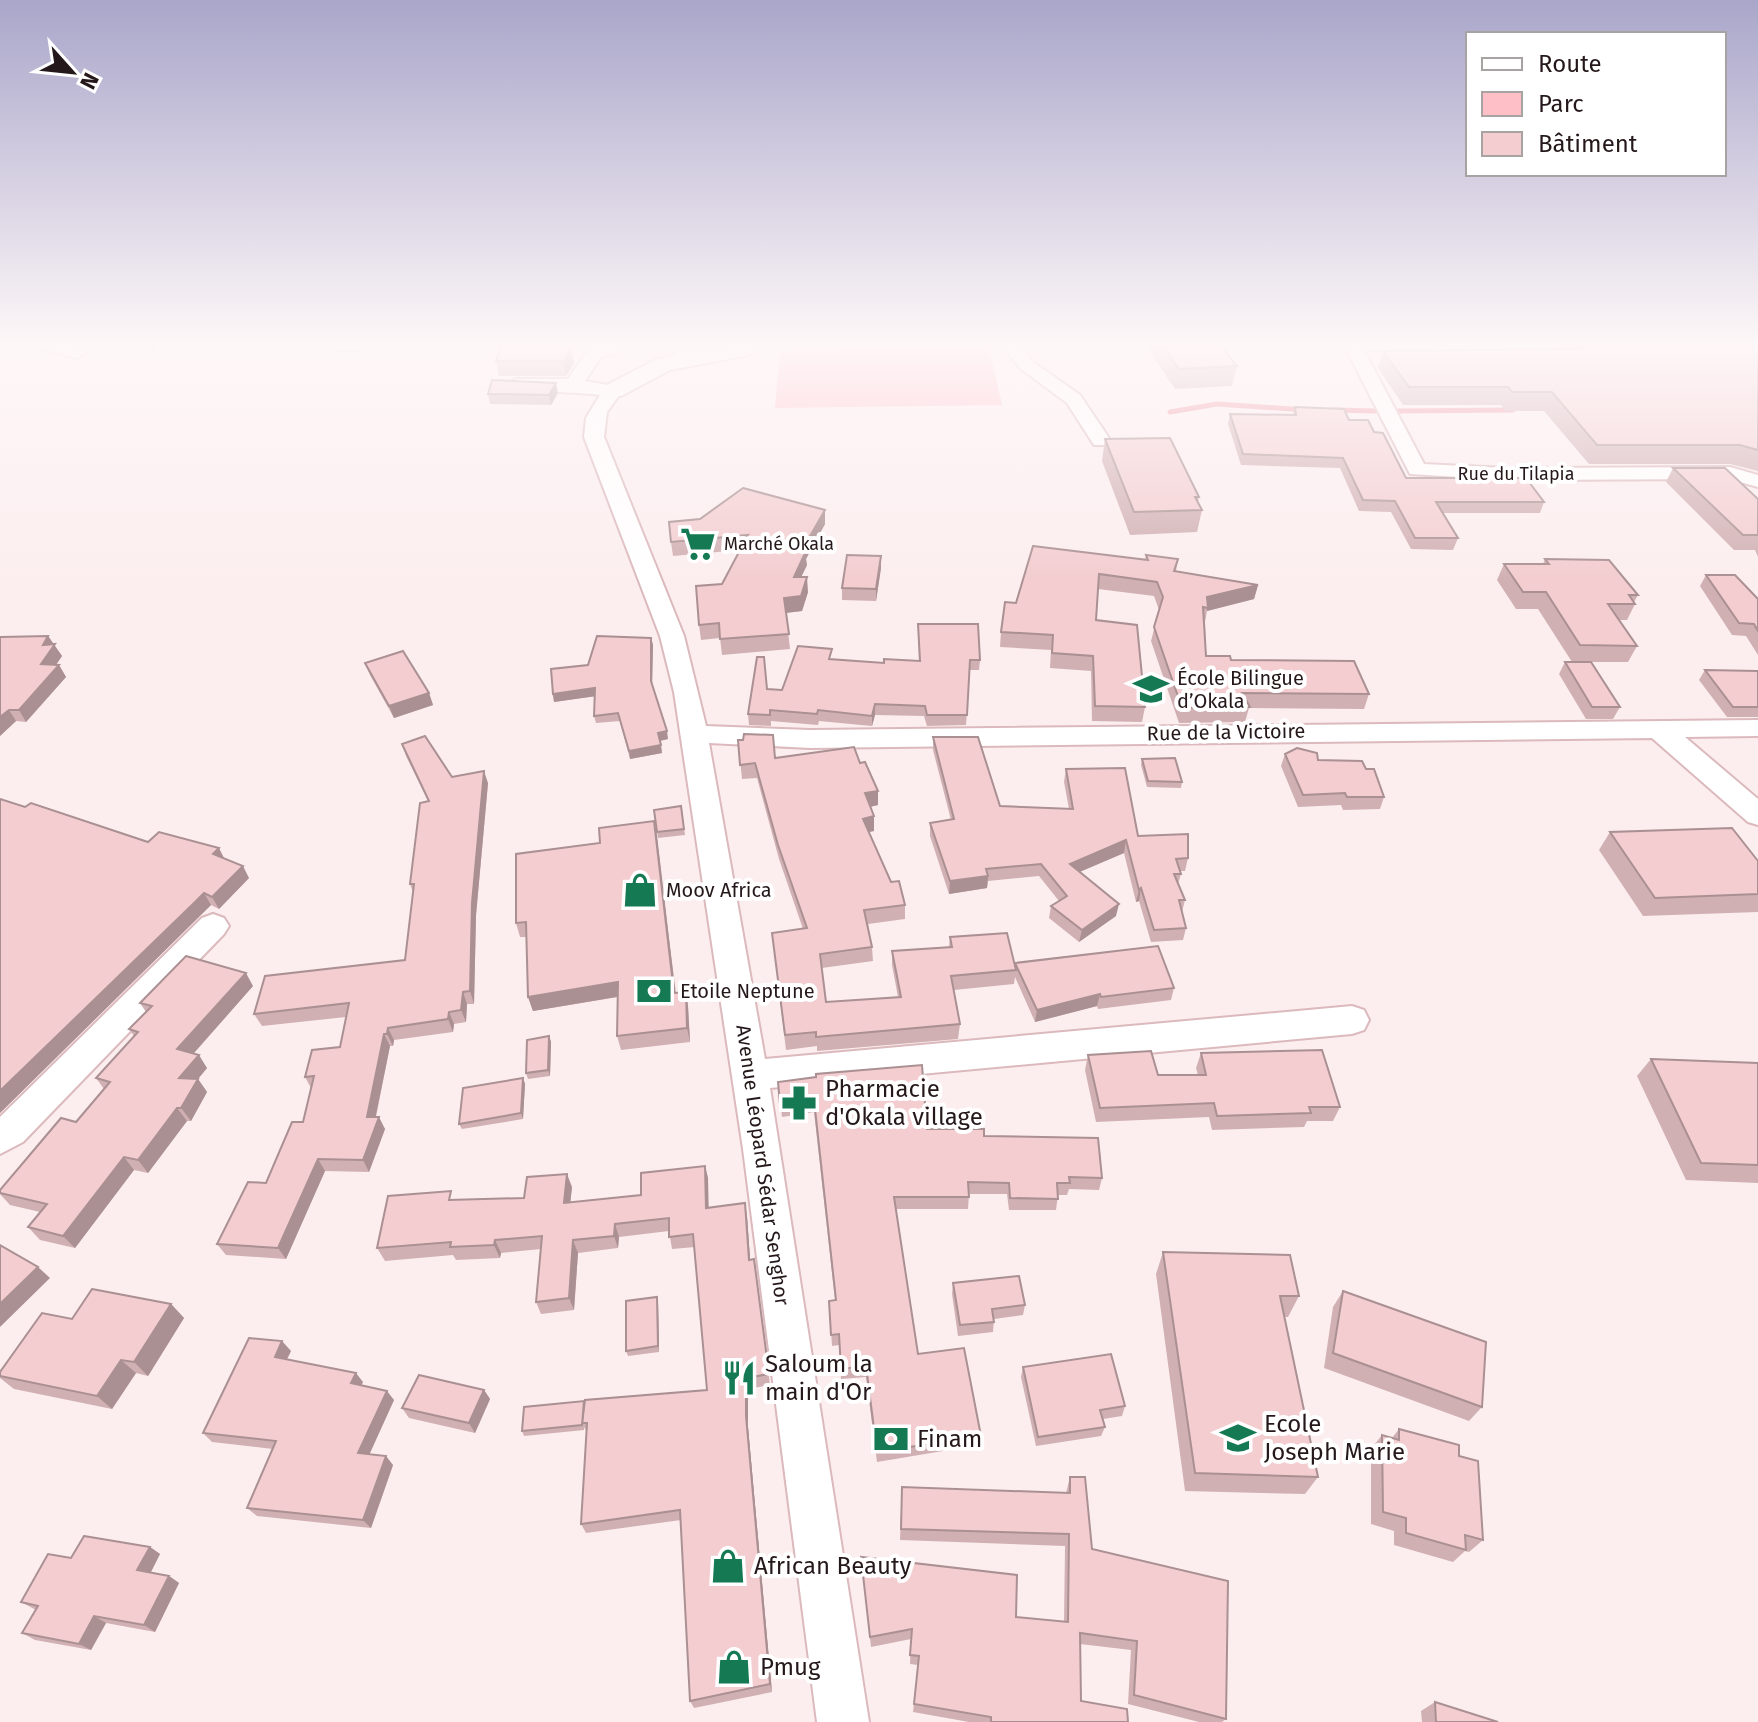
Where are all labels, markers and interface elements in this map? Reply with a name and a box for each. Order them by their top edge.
north arrow [32,32,112,112]
legend [1466,32,1726,176]
text: Route [1538,50,1602,78]
text: N [74,68,105,93]
text: Parc [1538,90,1584,118]
text: Bâtiment [1538,130,1638,158]
street label: Rue du Tilapia [1458,463,1574,485]
supermarket icon: Marché Okala [679,525,717,563]
place label: Marché Okala [724,533,834,555]
place label: École Bilingue d’Okala [1177,666,1304,713]
school or university icon: École Bilingue d’Okala [1132,670,1170,708]
street label: Rue de la Victoire [1146,719,1306,745]
shop icon: Moov Africa [621,871,659,909]
place label: Moov Africa [666,878,772,902]
bank icon: Etoile Neptune [635,972,673,1010]
place label: Etoile Neptune [680,979,815,1003]
street label: Avenue Léopard Sédar Senghor [731,1023,795,1307]
place label: Pharmacie d'Okala village [825,1075,983,1131]
pharmacy icon: Pharmacie d'Okala village [780,1084,818,1122]
place label: Saloum la main d'Or [765,1350,873,1406]
restaurant icon: Saloum la main d'Or [720,1359,758,1397]
place label: Ecole Joseph Marie [1264,1410,1405,1466]
school or university icon: Ecole Joseph Marie [1219,1419,1257,1457]
bank icon: Finam [872,1420,910,1458]
place label: Finam [917,1425,982,1453]
shop icon: African Beauty [709,1547,747,1585]
place label: African Beauty [754,1552,912,1580]
shop icon: Pmug [715,1648,753,1686]
place label: Pmug [760,1653,821,1681]

